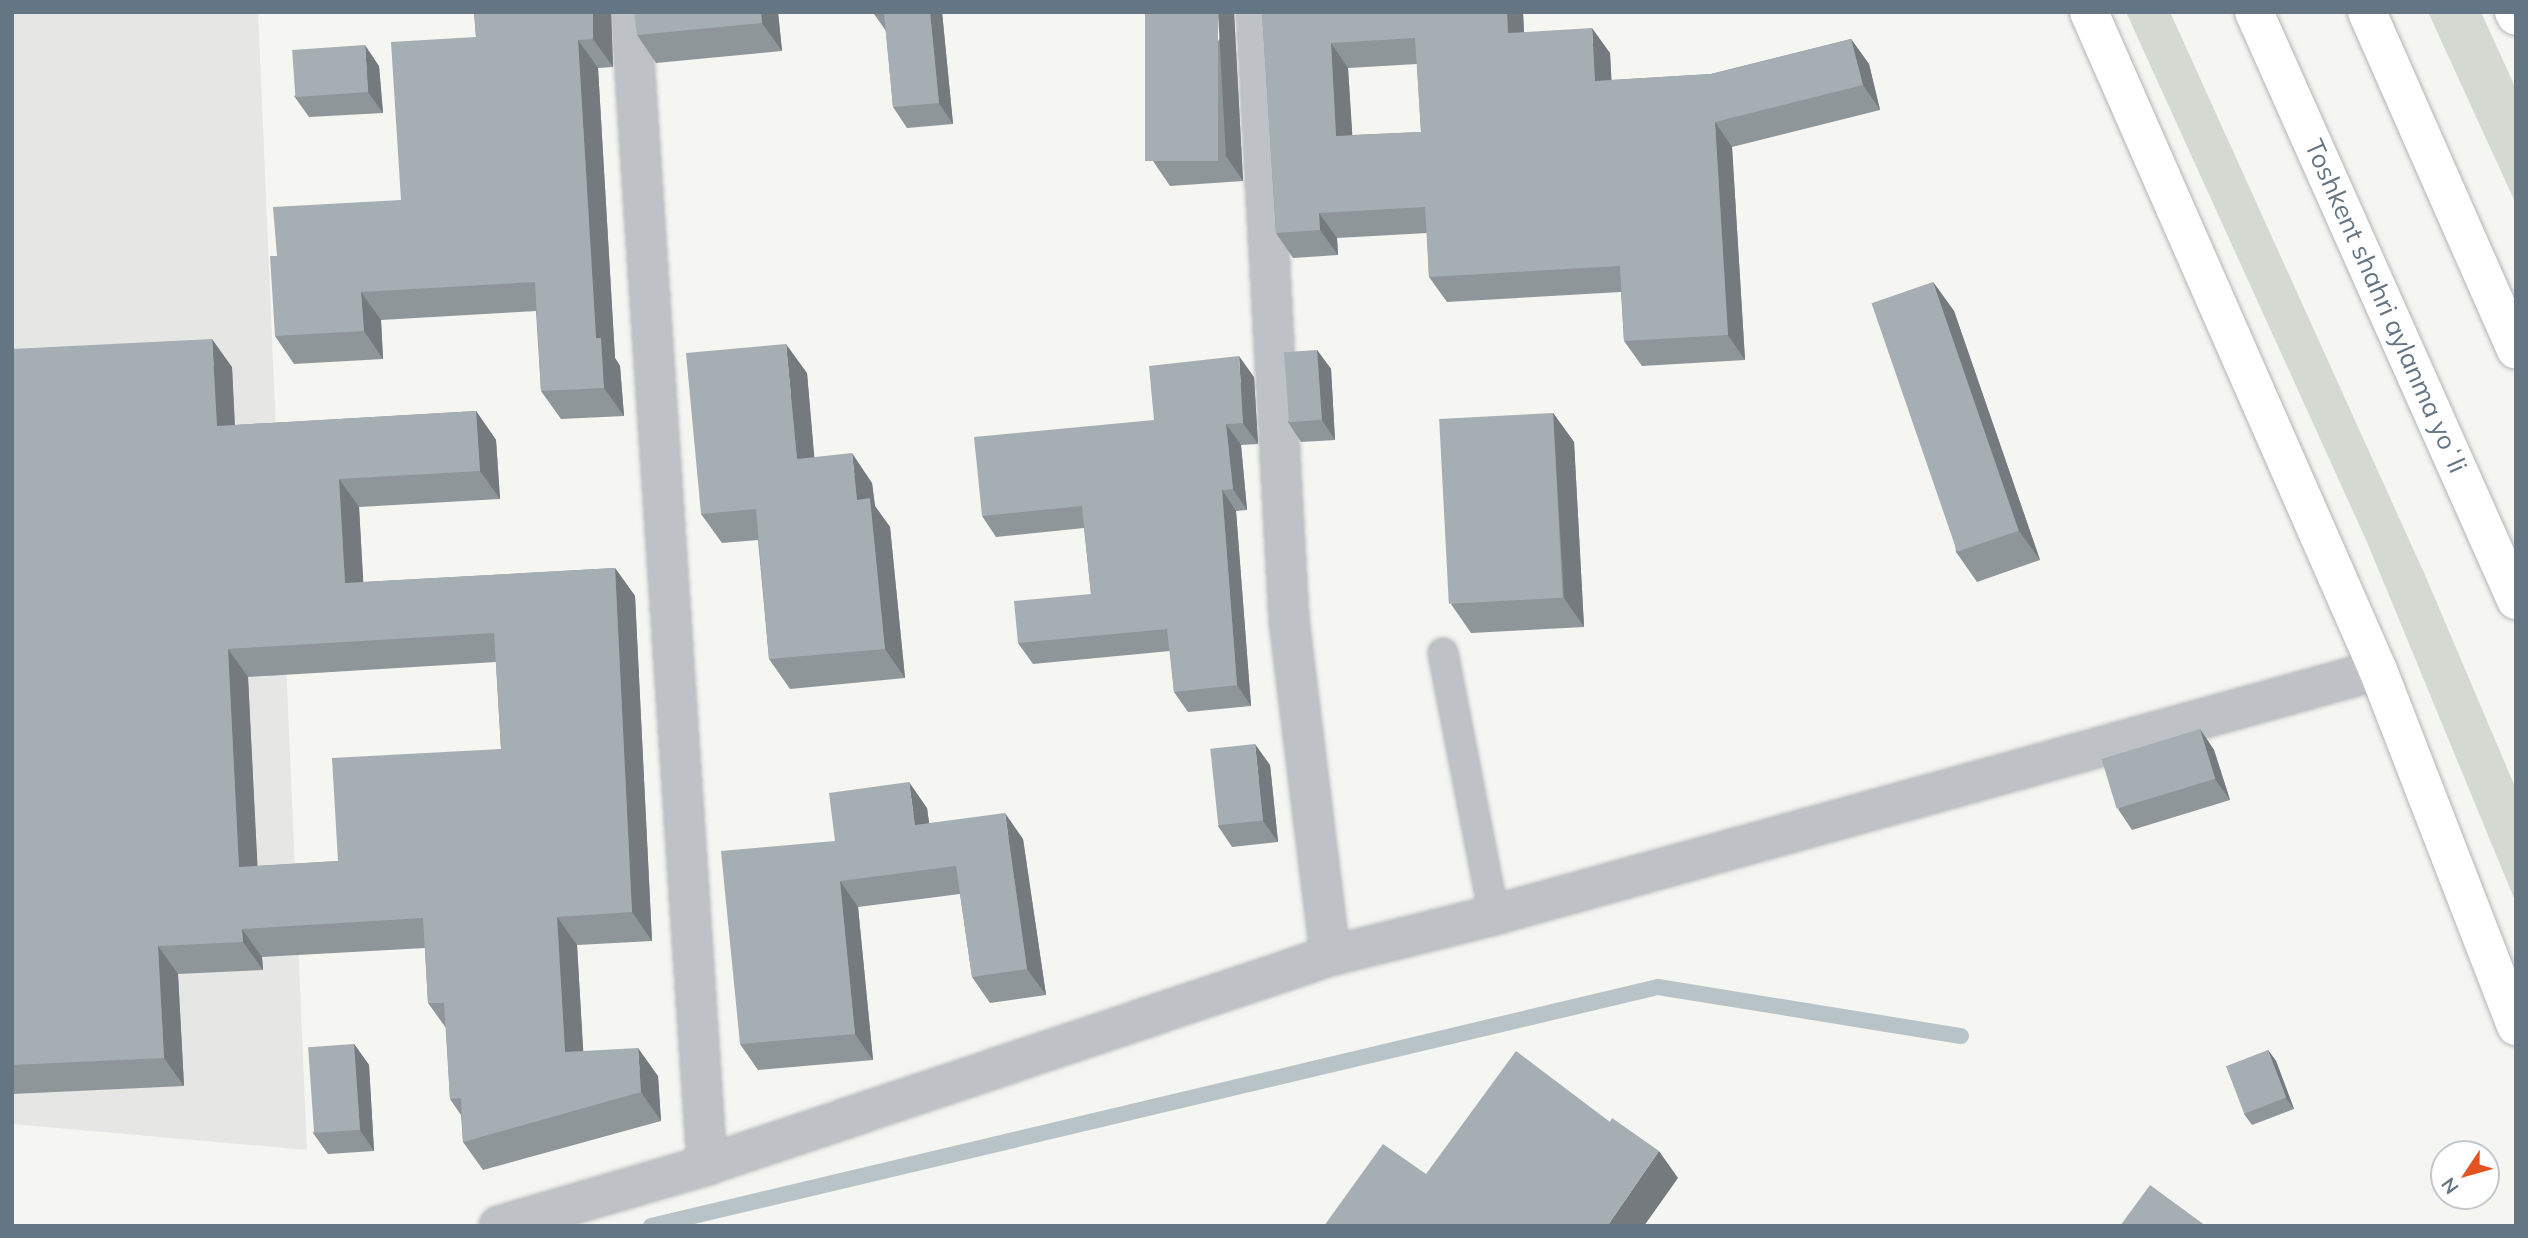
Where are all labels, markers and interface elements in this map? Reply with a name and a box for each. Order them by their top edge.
street label: Toshkent shahri aylanma yoʻli [2298,134,2474,478]
north arrow [2430,1140,2500,1210]
text: N [2436,1173,2464,1199]

